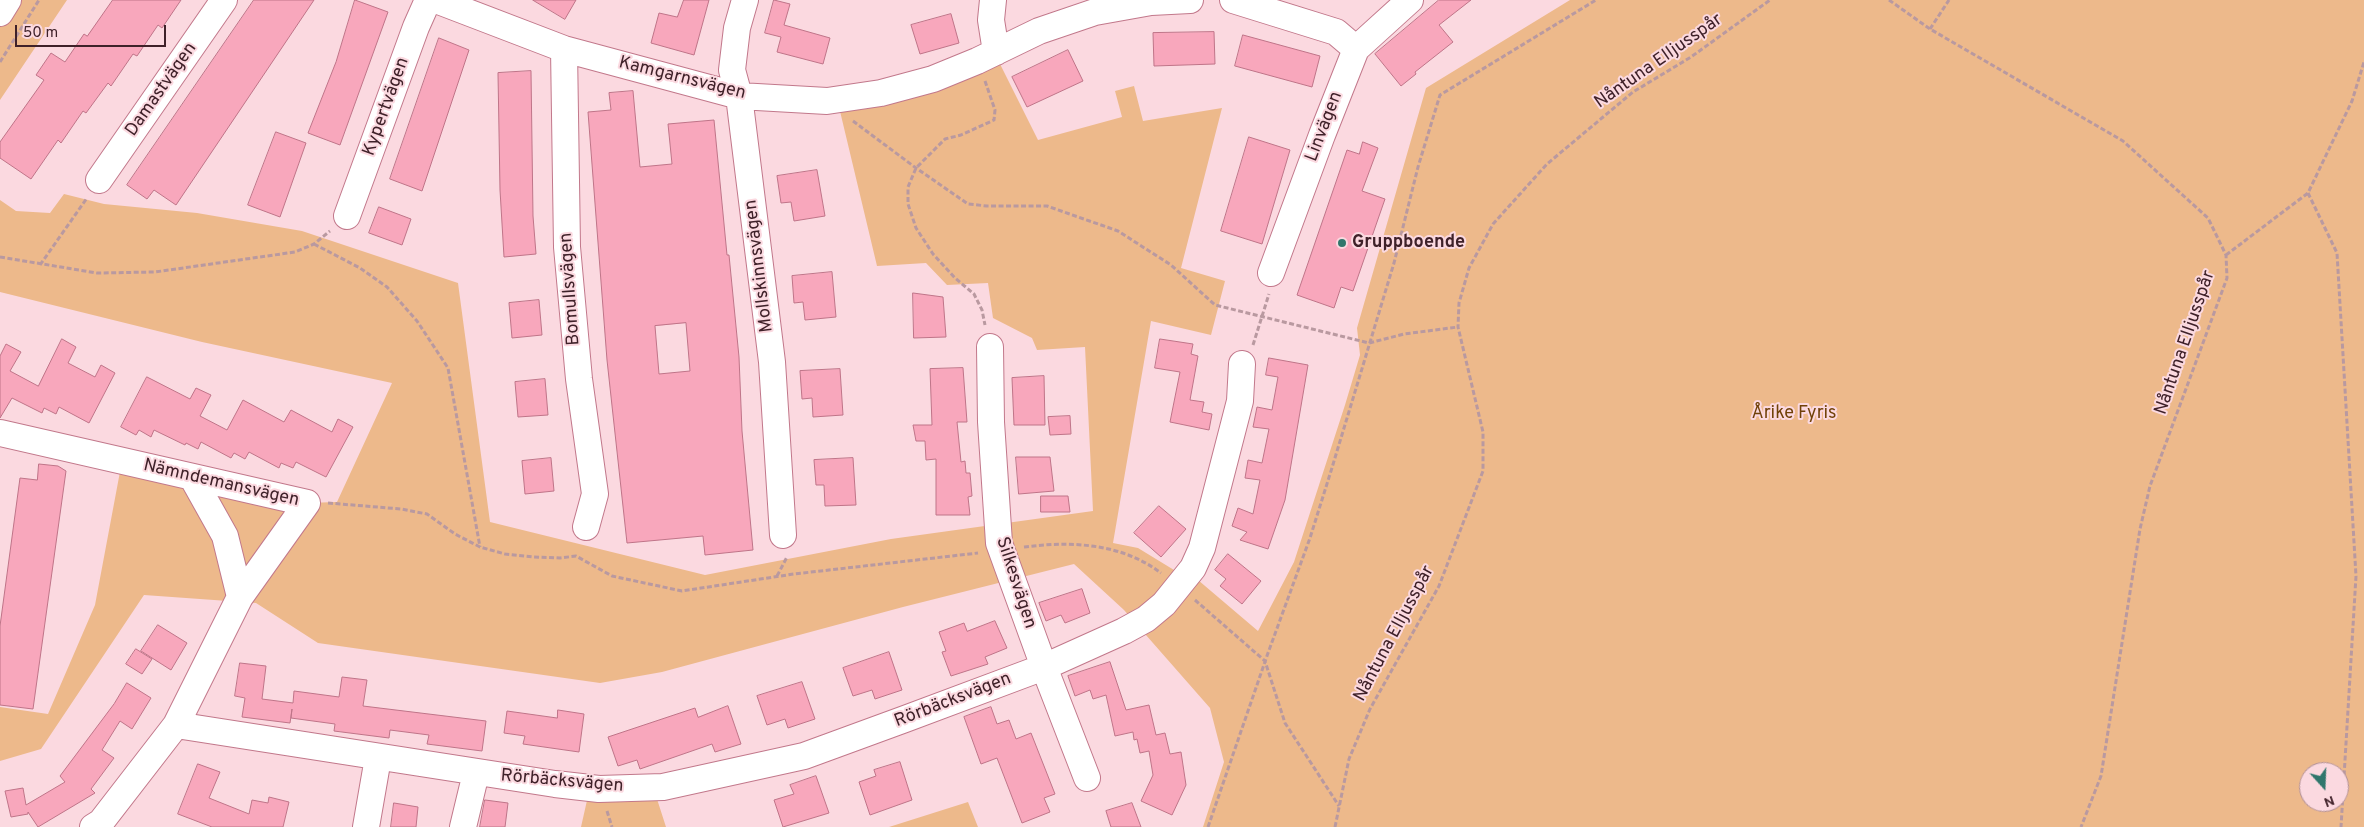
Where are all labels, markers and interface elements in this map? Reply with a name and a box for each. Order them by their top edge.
street label: Nåntuna Elljusspår [1591,10,1727,114]
scale bar [18,15,169,47]
text: 50 m [23,24,58,43]
street label: Damastvägen [122,39,202,141]
street label: Kamgarnsvägen [616,53,748,105]
street label: Kypertvägen [359,55,415,159]
street label: Linvägen [1302,89,1348,165]
street label: Mollskinnsvägen [741,198,779,334]
street label: Bomullsvägen [556,232,586,346]
place label: Gruppboende [1352,232,1465,254]
marker: Gruppboende [1336,237,1348,249]
street label: Nåntuna Elljusspår [2151,268,2221,418]
park label: Årike Fyris [1751,403,1837,425]
street label: Nämndemansvägen [141,456,301,512]
street label: Silkesvägen [990,534,1040,632]
street label: Nåntuna Elljusspår [1350,562,1440,706]
street label: Rörbäcksvägen [892,669,1014,733]
north arrow [2299,762,2349,812]
street label: Rörbäcksvägen [500,766,624,798]
text: N [2321,791,2337,810]

